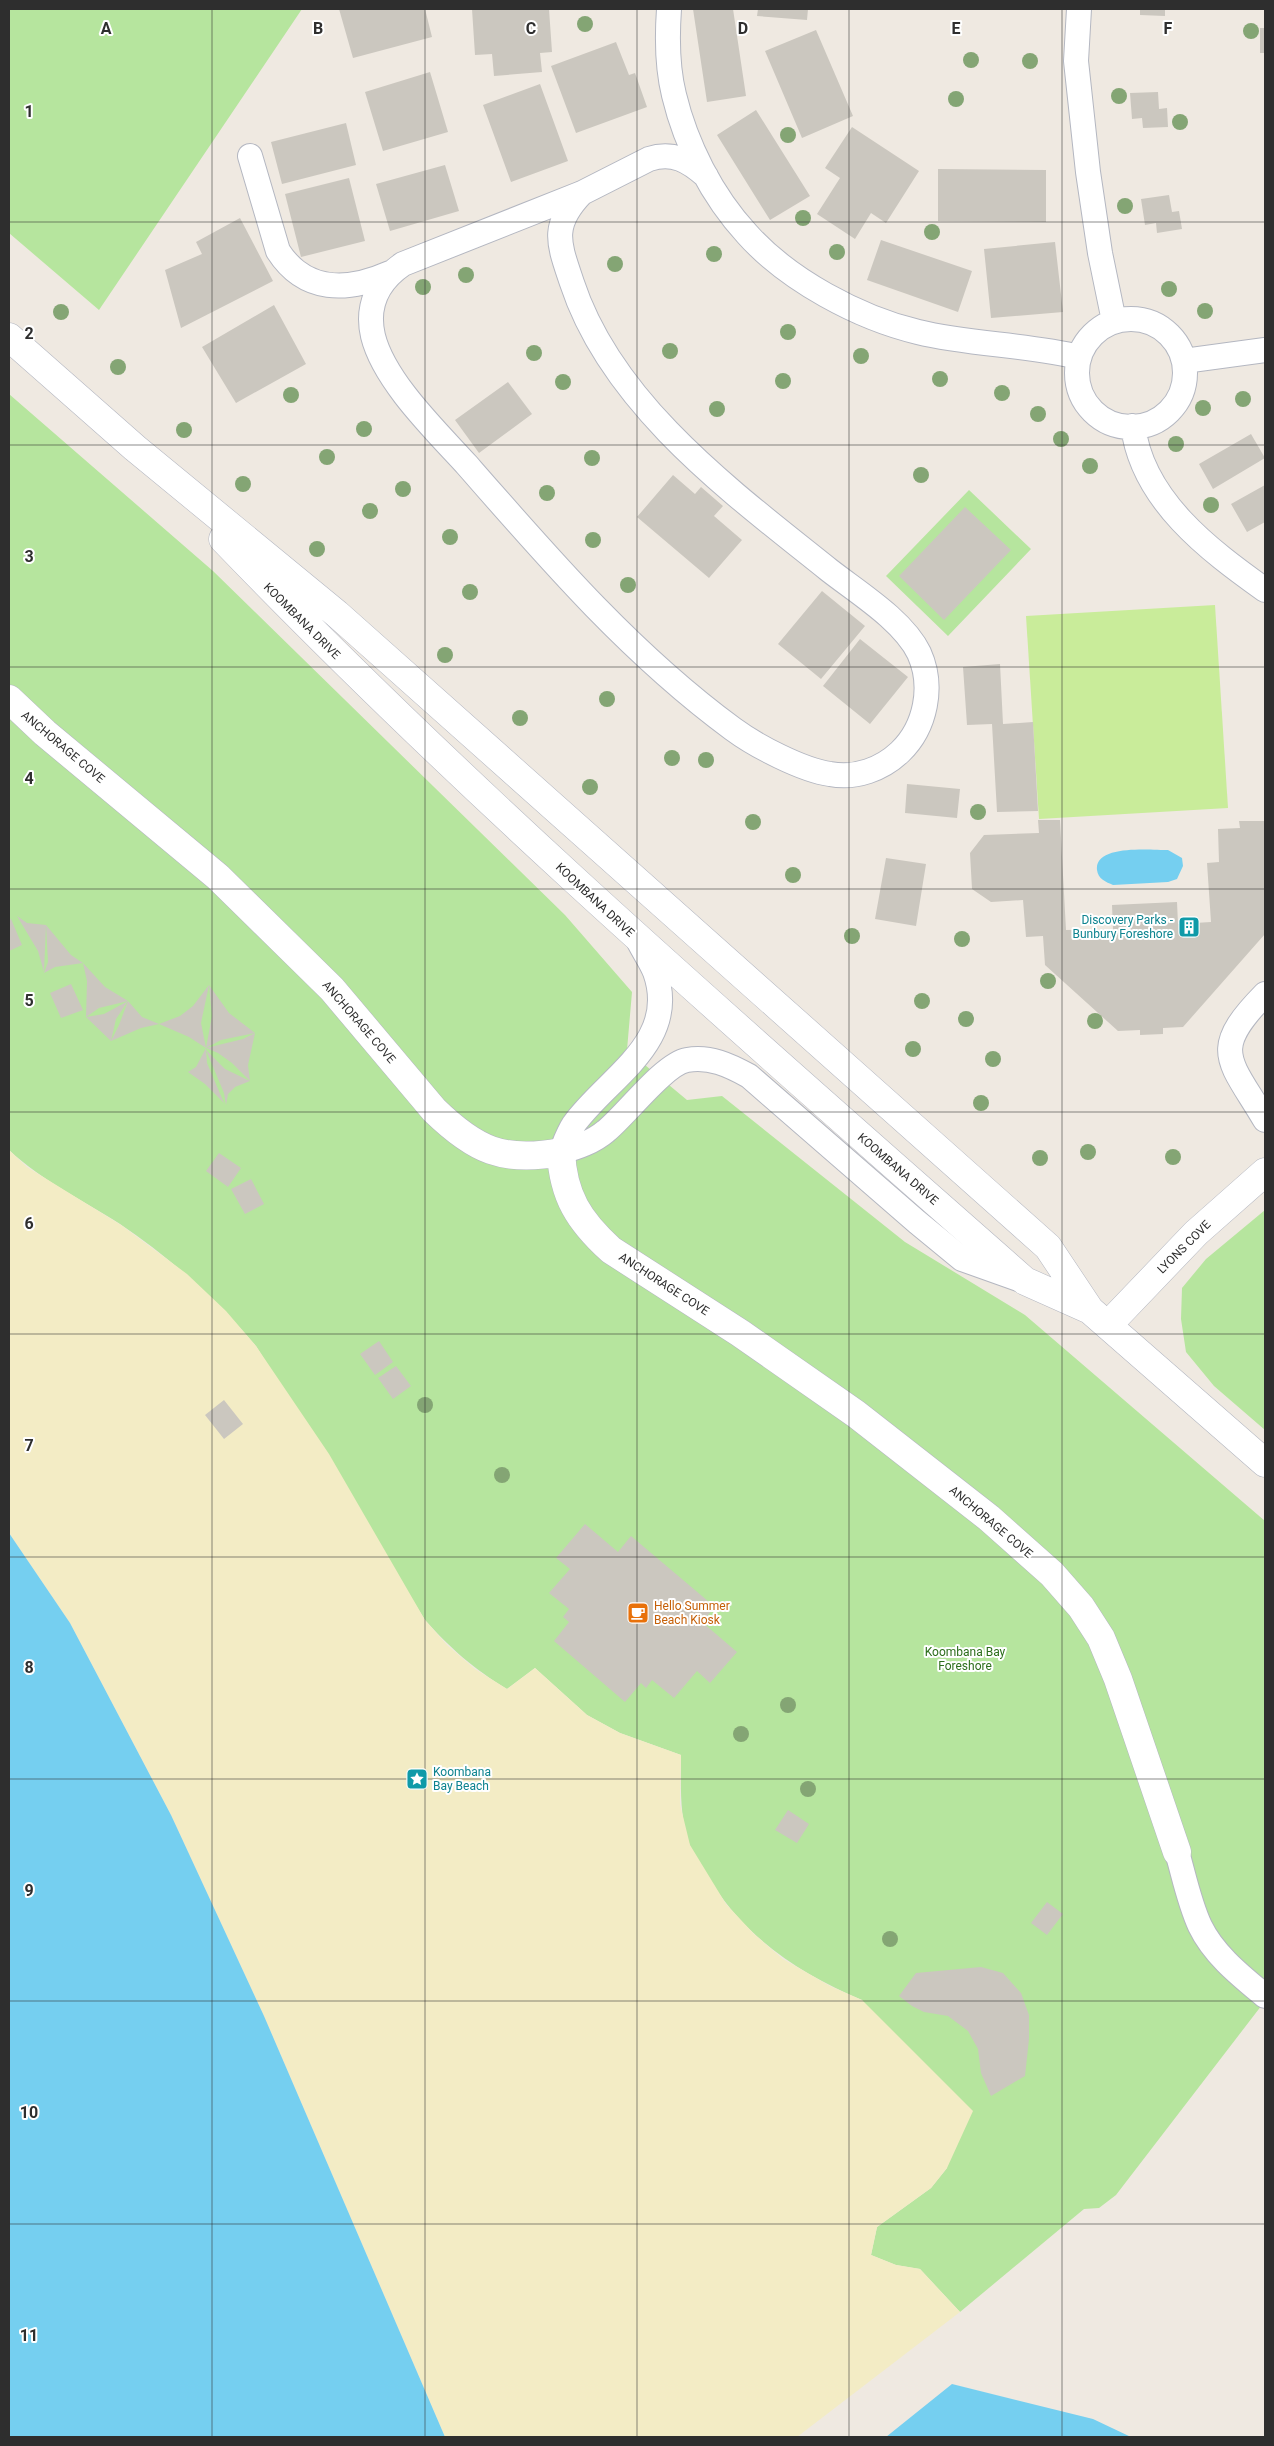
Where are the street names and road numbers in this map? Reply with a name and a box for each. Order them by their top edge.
street label: KOOMBANA DRIVE [261,580,343,662]
street label: ANCHORAGE COVE [18,708,108,786]
street label: KOOMBANA DRIVE [553,860,637,940]
street label: ANCHORAGE COVE [319,978,399,1066]
street label: KOOMBANA DRIVE [855,1130,941,1208]
street label: LYONS COVE [1155,1217,1214,1276]
street label: ANCHORAGE COVE [616,1250,712,1318]
street label: ANCHORAGE COVE [946,1483,1036,1561]

